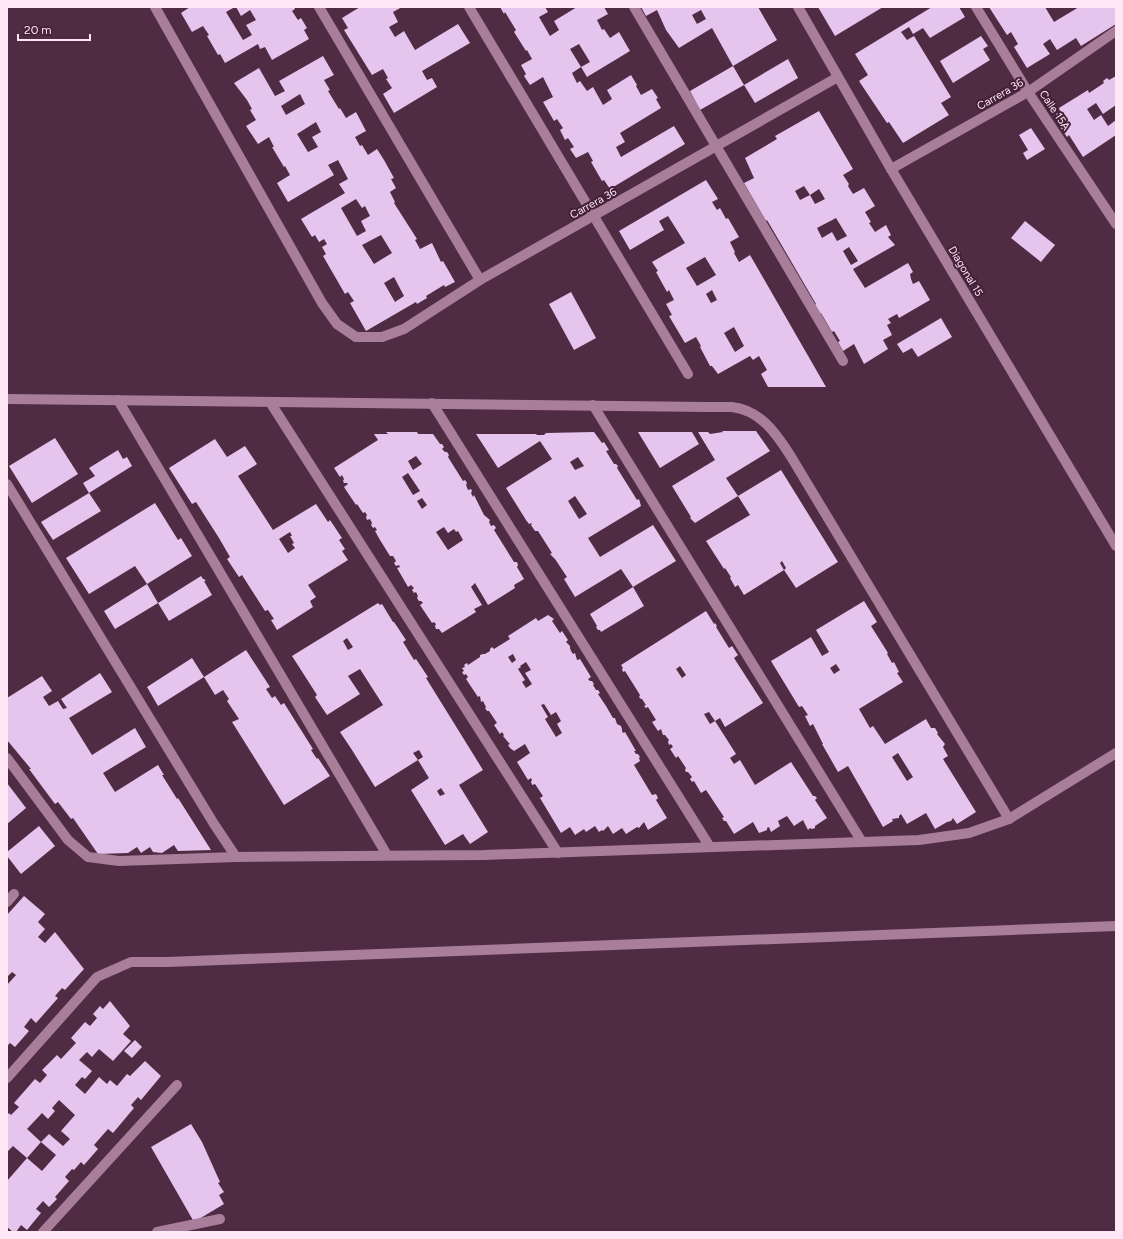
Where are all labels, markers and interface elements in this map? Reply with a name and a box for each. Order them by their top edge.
scale bar [18,16,90,42]
text: 20 m [24,23,52,37]
street label: Carrera 36 [975,76,1026,113]
street label: Calle 15A [1036,88,1073,133]
street label: Carrera 36 [568,185,619,222]
street label: Diagonal 15 [945,244,986,299]

